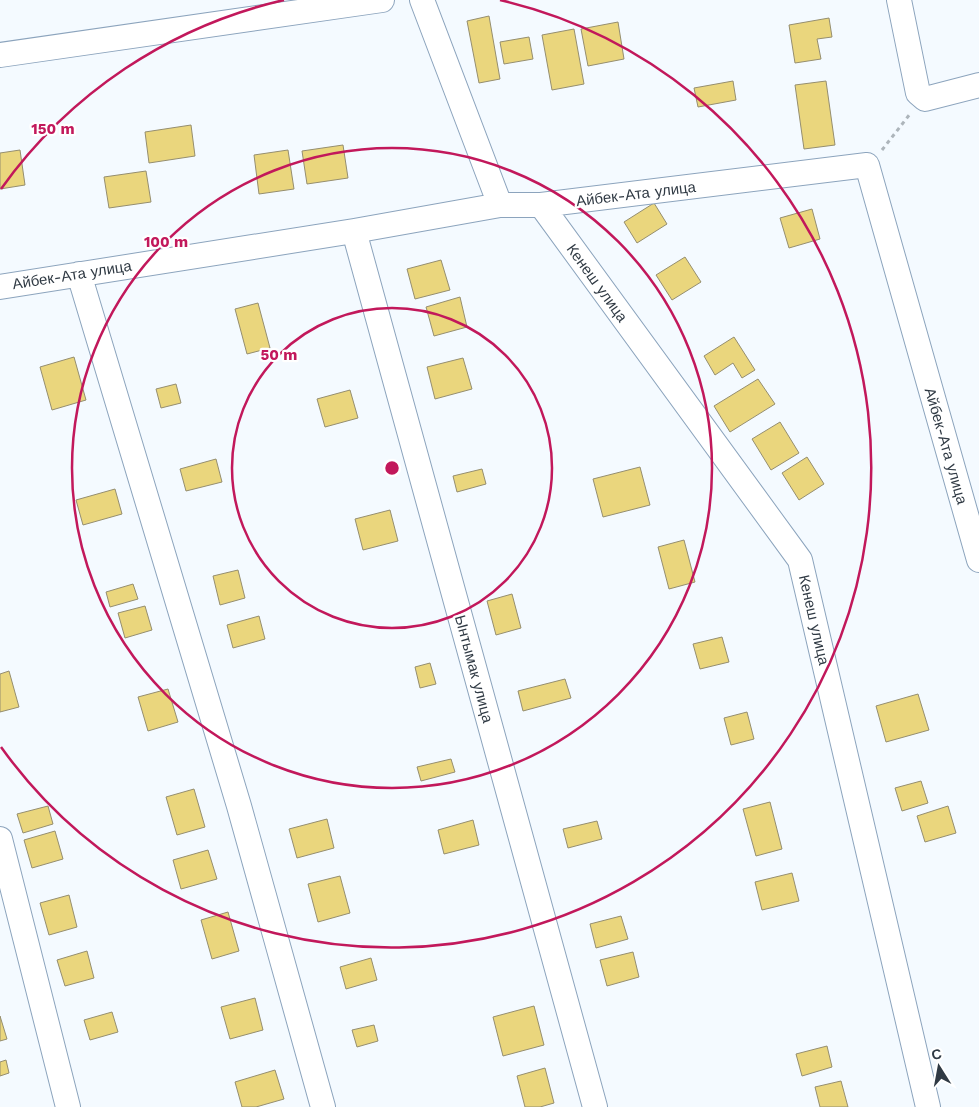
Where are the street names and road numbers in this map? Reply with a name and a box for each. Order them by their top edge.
street label: Айбек-Ата улица [575,178,698,210]
street label: Кенеш улица [563,240,632,326]
street label: Айбек-Ата улица [11,257,134,293]
street label: Айбек-Ата улица [921,386,971,507]
street label: Кенеш улица [795,573,833,668]
street label: Ынтымак улица [451,613,497,725]

